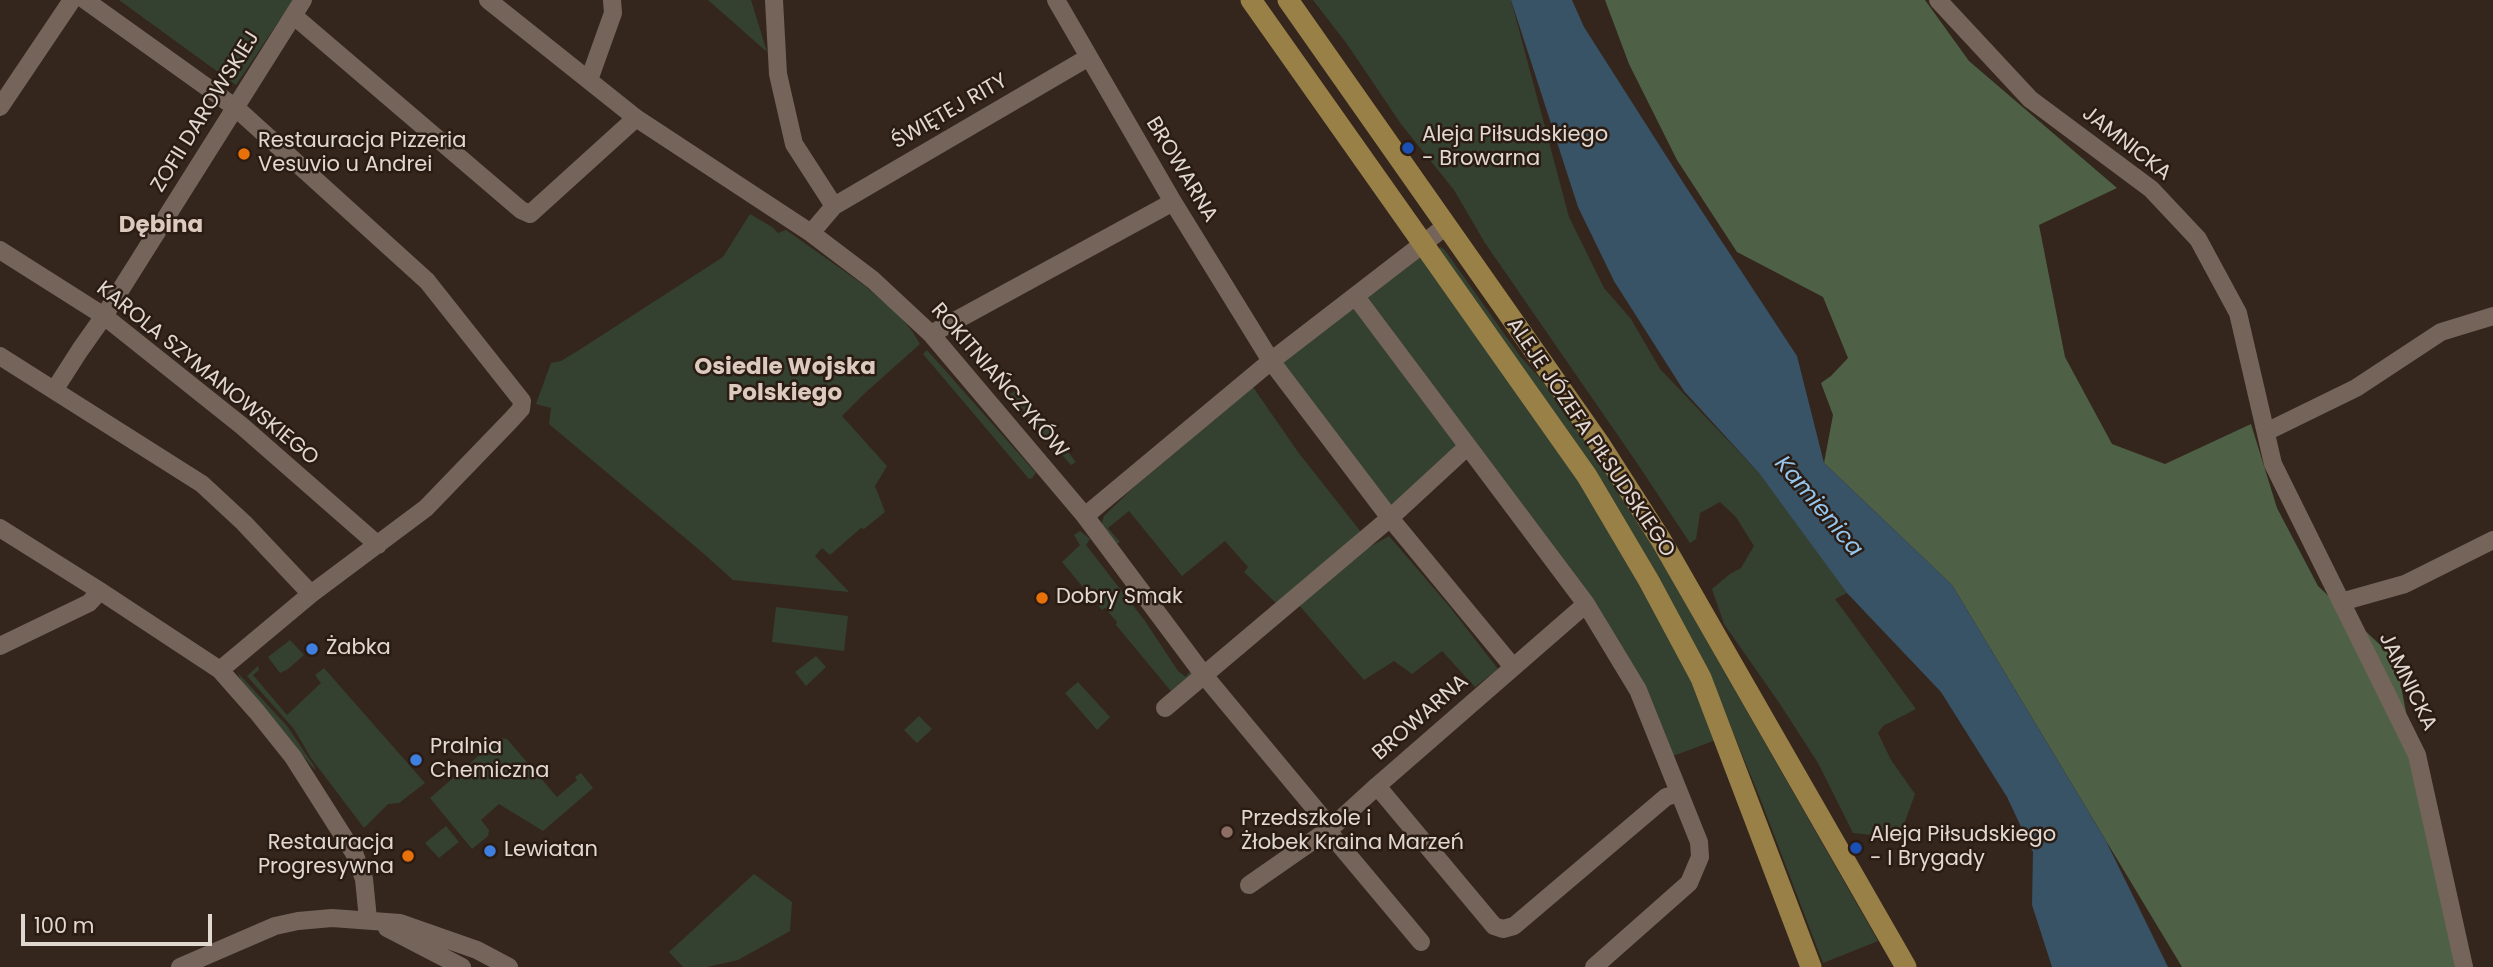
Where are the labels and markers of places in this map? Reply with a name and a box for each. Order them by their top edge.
place label: Aleja Piłsudskiego - Browarna [1422,123,1608,173]
place label: Restauracja Pizzeria Vesuvio u Andrei [258,129,466,179]
marker: Aleja Piłsudskiego - Browarna [1400,140,1416,156]
marker: Restauracja Pizzeria Vesuvio u Andrei [236,146,252,162]
place label: Dobry Smak [1056,585,1183,611]
marker: Dobry Smak [1034,590,1050,606]
place label: Żabka [326,636,391,662]
marker: Żabka [304,641,320,657]
place label: Pralnia Chemiczna [430,735,549,785]
marker: Pralnia Chemiczna [408,752,424,768]
place label: Przedszkole i Żłobek Kraina Marzeń [1241,807,1464,857]
place label: Aleja Piłsudskiego - I Brygady [1870,823,2056,873]
marker: Przedszkole i Żłobek Kraina Marzeń [1219,824,1235,840]
place label: Restauracja Progresywna [258,831,394,881]
place label: Lewiatan [504,838,598,864]
marker: Aleja Piłsudskiego - I Brygady [1848,840,1864,856]
marker: Lewiatan [482,843,498,859]
marker: Restauracja Progresywna [400,848,416,864]

